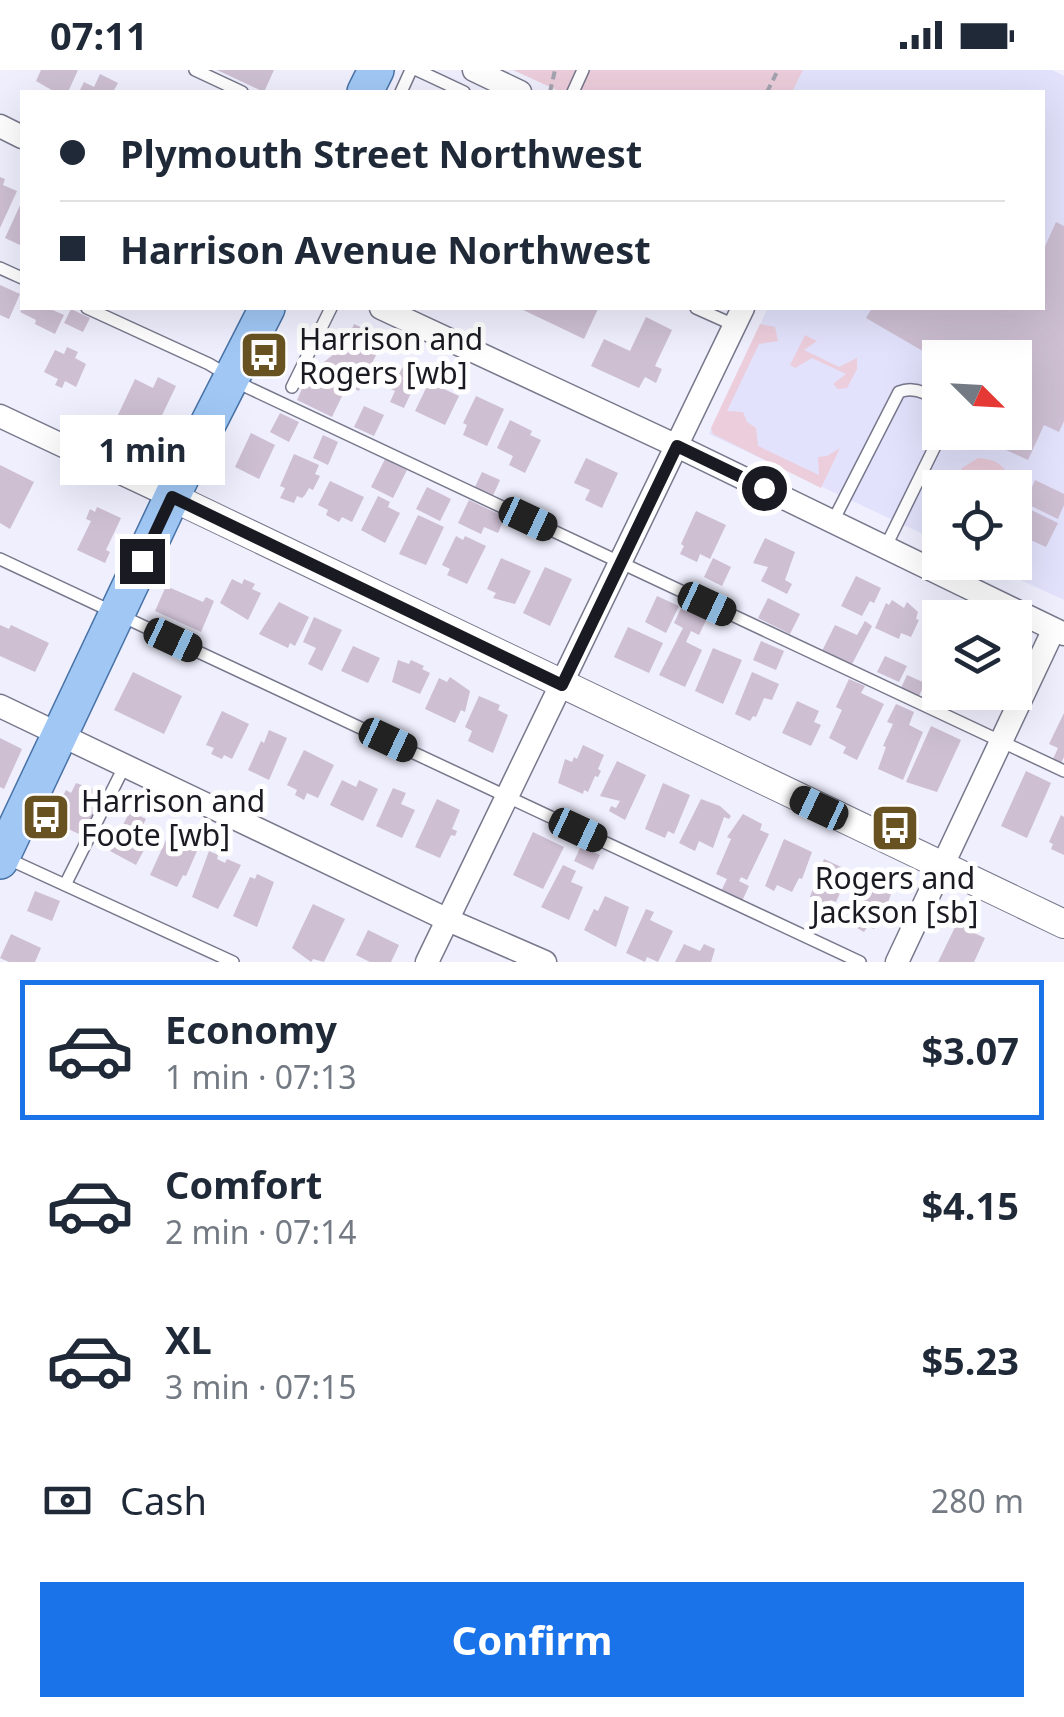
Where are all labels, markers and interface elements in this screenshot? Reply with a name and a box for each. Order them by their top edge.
text: 07:11 [50,9,148,61]
text: Plymouth Street Northwest [120,127,642,179]
text: Harrison Avenue Northwest [120,223,651,275]
place label: Harrison and Rogers [wb] [299,318,483,393]
bus stop icon: Harrison and Rogers [wb] [238,329,290,381]
north arrow [922,340,1032,450]
map controls [922,340,1032,710]
callout: 1 min [59,416,224,486]
text: 1 min [98,428,187,471]
route start [742,466,787,511]
button: locate [922,470,1032,580]
car [494,493,562,545]
route end [120,539,165,584]
car [673,578,741,630]
button: layers [922,600,1032,710]
car [139,614,207,666]
car [354,714,422,766]
place label: Harrison and Foote [wb] [81,780,265,855]
car [785,782,853,834]
bus stop icon: Harrison and Foote [wb] [20,791,72,843]
bus stop icon: Rogers and Jackson [sb] [869,802,921,854]
car [544,804,612,856]
place label: Rogers and Jackson [sb] [809,857,978,932]
text: Economy [165,1003,337,1055]
icon: car [45,1005,135,1095]
text: $3.07 [921,1024,1019,1076]
text: 1 min · 07:13 [165,1055,357,1098]
text: Comfort [165,1158,322,1210]
icon: car [45,1160,135,1250]
text: $4.15 [921,1179,1019,1231]
text: 2 min · 07:14 [165,1210,357,1253]
text: XL [165,1313,212,1365]
icon: car [45,1315,135,1405]
text: $5.23 [921,1334,1019,1386]
text: 3 min · 07:15 [165,1365,357,1408]
icon: cash [40,1473,95,1528]
text: Cash [120,1474,207,1526]
text: 280 m [931,1479,1024,1522]
button: Confirm [40,1582,1024,1697]

